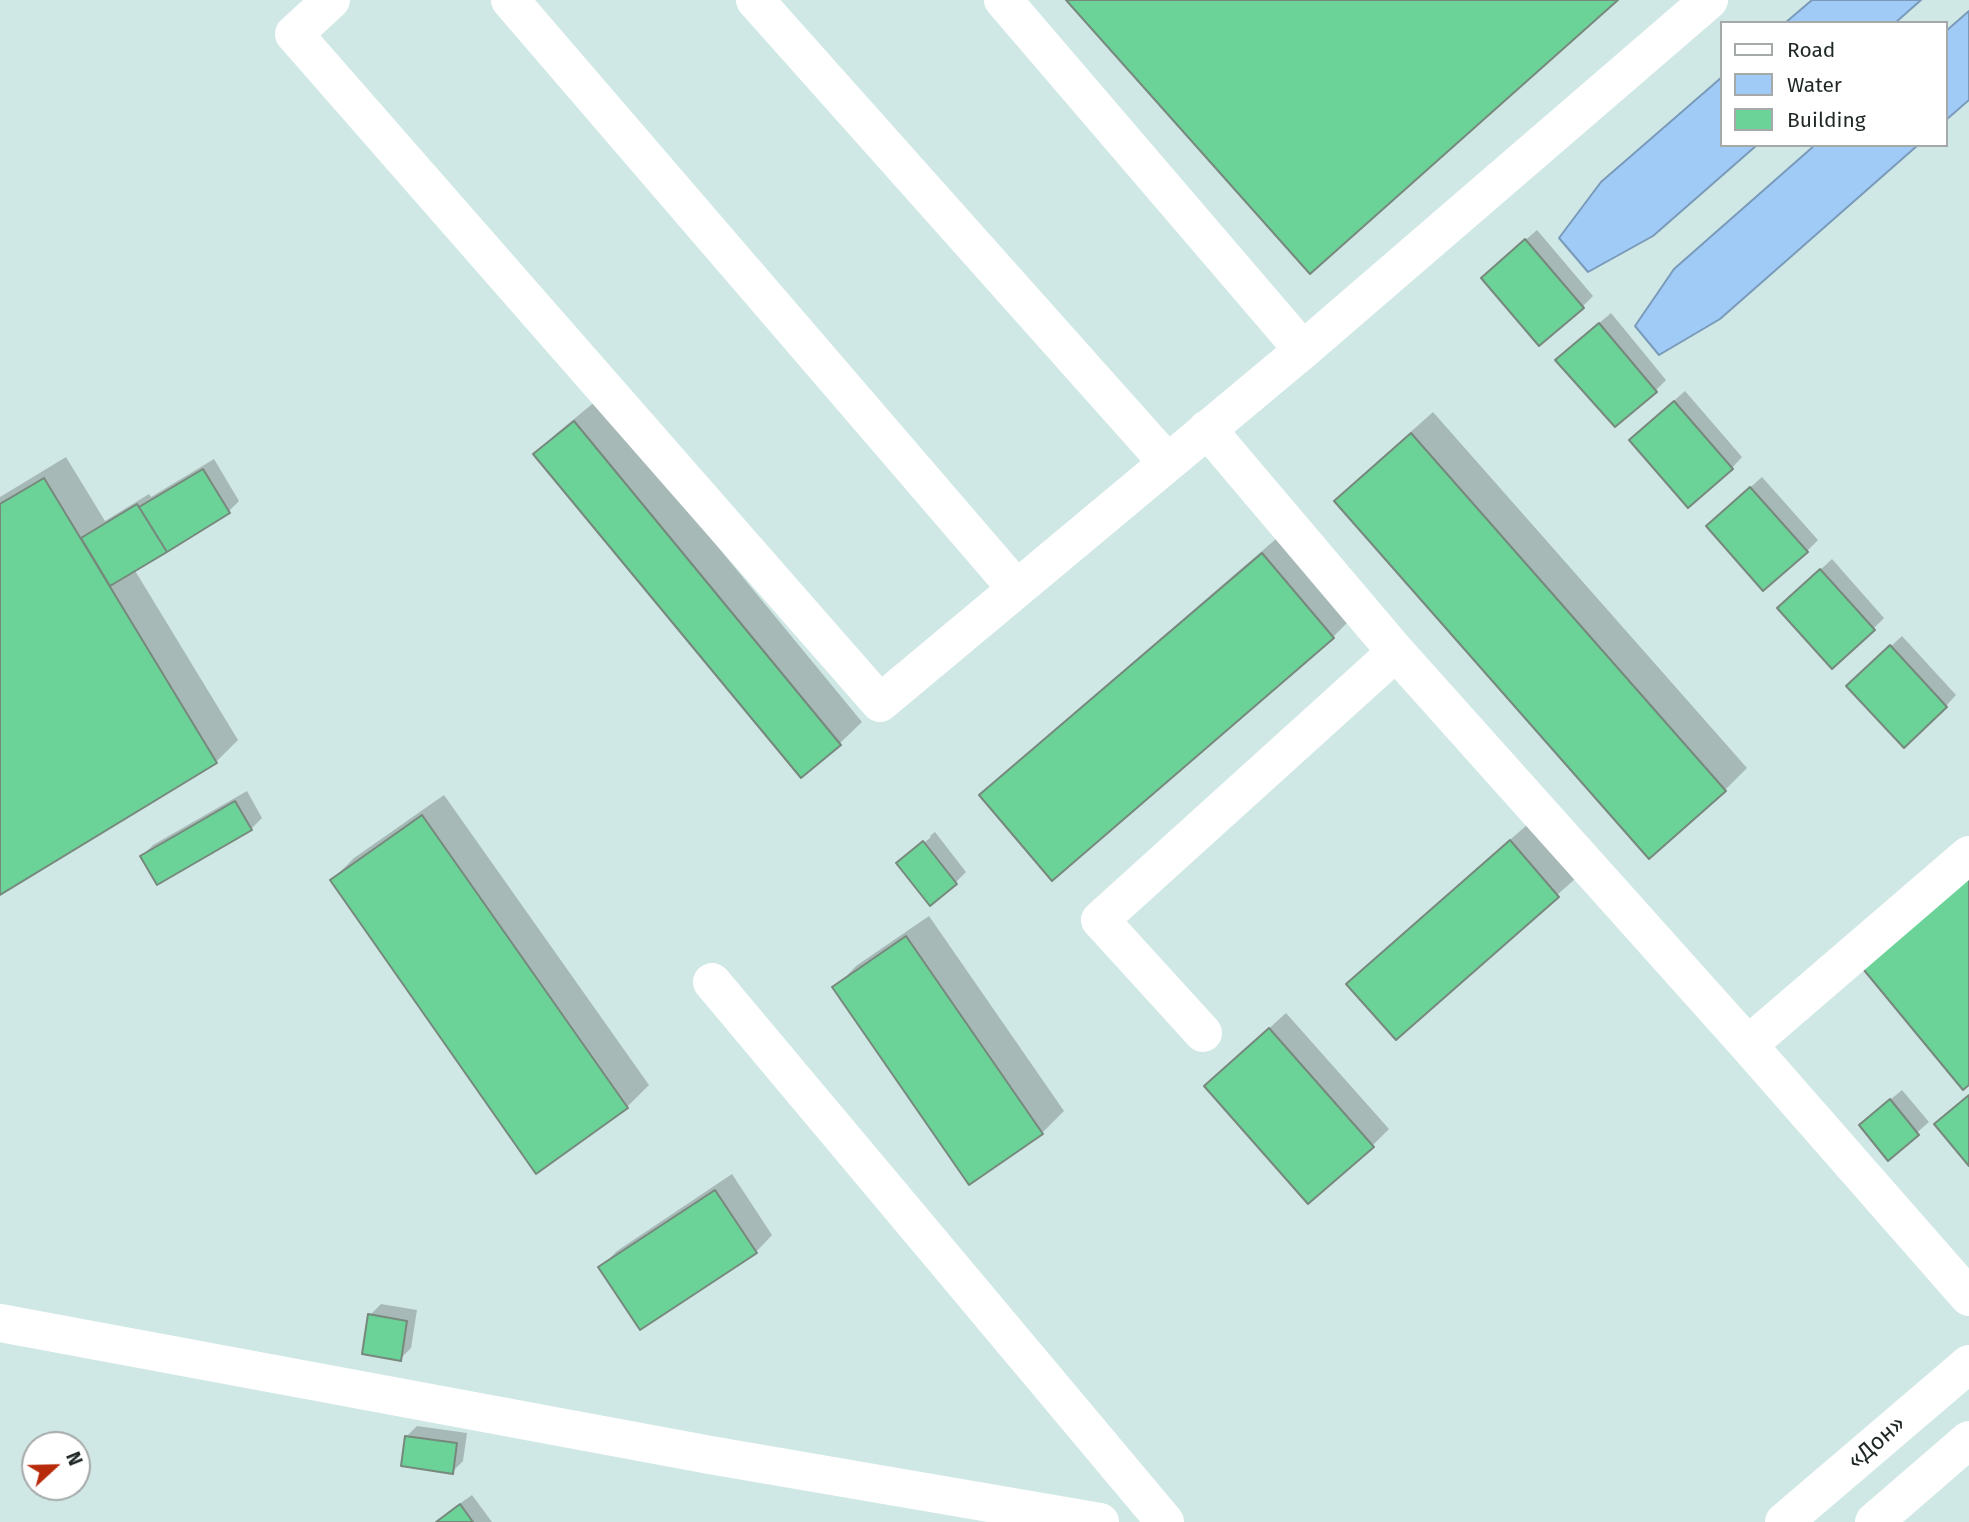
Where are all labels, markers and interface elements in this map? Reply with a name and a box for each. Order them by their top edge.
legend [1720,21,1948,147]
text: Road [1787,37,1835,63]
text: Water [1787,72,1842,98]
text: Building [1787,107,1866,133]
street label: «Дон» [1843,1410,1911,1476]
north arrow [21,1431,91,1501]
text: N [61,1449,87,1469]

